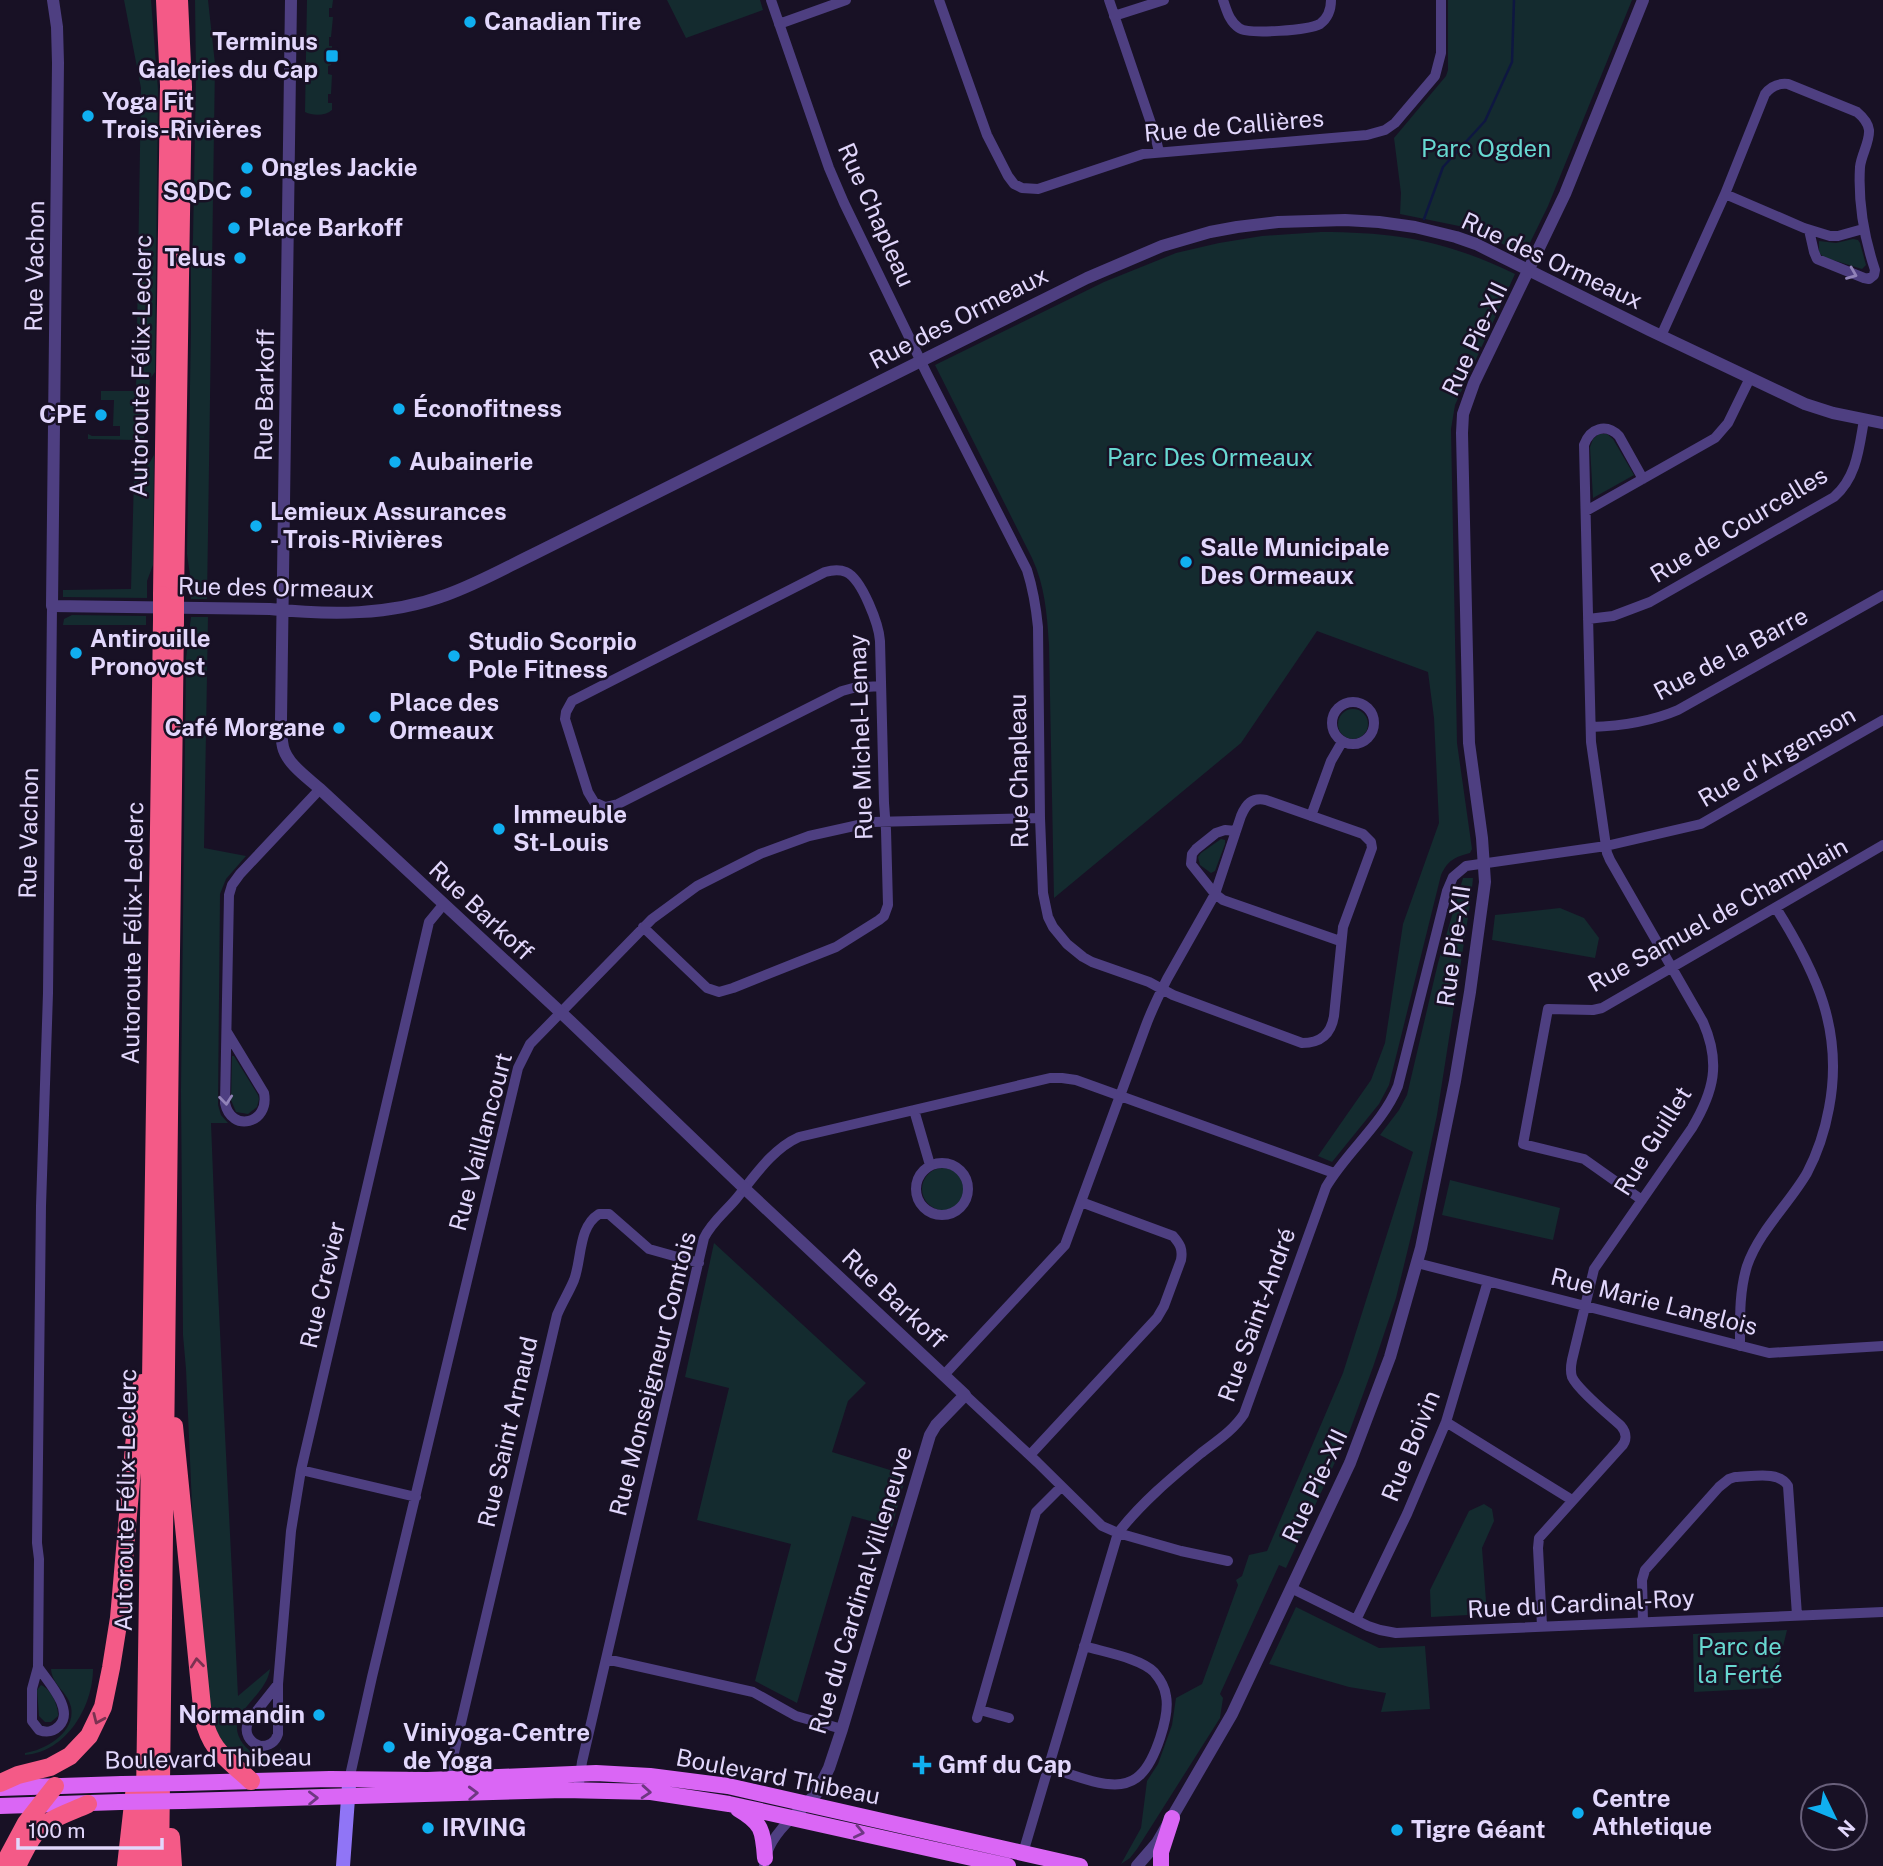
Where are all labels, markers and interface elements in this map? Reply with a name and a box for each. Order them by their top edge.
place label: Canadian Tire [484,7,642,35]
marker: Canadian Tire [462,14,478,30]
place label: Terminus Galeries du Cap [138,27,318,83]
marker: Terminus Galeries du Cap [324,48,340,64]
place label: Yoga Fit Trois-Rivières [102,87,262,143]
street label: Rue de Callières [1143,103,1325,147]
marker: Yoga Fit Trois-Rivières [80,108,96,124]
park label: Parc Ogden [1421,134,1551,162]
street label: Rue Chapleau [833,138,921,291]
place label: Ongles Jackie [261,153,418,181]
marker: Ongles Jackie [239,160,255,176]
place label: SQDC [162,177,232,205]
marker: SQDC [238,184,254,200]
street label: Rue Vachon [19,200,49,332]
street label: Rue des Ormeaux [1457,206,1647,314]
place label: Place Barkoff [248,213,403,241]
marker: Place Barkoff [226,220,242,236]
street label: Autoroute Félix-Leclerc [124,234,156,498]
place label: Telus [165,243,226,271]
marker: Telus [232,250,248,266]
street label: Rue des Ormeaux [865,260,1052,374]
one-way arrow [1845,265,1857,279]
street label: Rue Pie-XII [1436,277,1513,400]
street label: Rue Barkoff [249,329,279,461]
place label: Éconofitness [413,394,562,422]
place label: CPE [39,400,87,428]
marker: Éconofitness [391,401,407,417]
marker: CPE [93,407,109,423]
park label: Parc Des Ormeaux [1107,443,1313,471]
place label: Aubainerie [409,447,533,475]
marker: Aubainerie [387,454,403,470]
street label: Rue de Courcelles [1645,460,1832,588]
place label: Lemieux Assurances - Trois-Rivières [270,497,507,553]
marker: Lemieux Assurances - Trois-Rivières [248,518,264,534]
place label: Salle Municipale Des Ormeaux [1200,533,1390,589]
marker: Salle Municipale Des Ormeaux [1178,554,1194,570]
street label: Rue des Ormeaux [178,571,374,603]
street label: Rue de la Barre [1649,601,1812,705]
place label: Antirouille Pronovost [90,624,211,680]
place label: Studio Scorpio Pole Fitness [468,627,637,683]
street label: Rue Michel-Lemay [842,633,878,840]
marker: Antirouille Pronovost [68,645,84,661]
marker: Studio Scorpio Pole Fitness [446,648,462,664]
place label: Place des Ormeaux [389,688,499,744]
street label: Rue Chapleau [1003,694,1033,848]
street label: Rue d'Argenson [1693,700,1860,812]
marker: Place des Ormeaux [367,709,383,725]
place label: Café Morgane [164,713,325,741]
marker: Café Morgane [331,720,347,736]
street label: Rue Vachon [13,767,43,899]
place label: Immeuble St-Louis [513,800,627,856]
street label: Autoroute Félix-Leclerc [116,801,148,1065]
marker: Immeuble St-Louis [491,821,507,837]
street label: Rue Samuel de Champlain [1583,831,1852,997]
street label: Rue Barkoff [424,855,540,966]
street label: Rue Pie-XII [1431,883,1475,1008]
street label: Rue Vaillancourt [443,1050,517,1234]
street label: Rue Guillet [1608,1081,1697,1200]
one-way arrow [219,1094,234,1106]
street label: Rue Crevier [294,1219,350,1351]
street label: Rue Saint-André [1212,1224,1301,1406]
street label: Rue Monseigneur Comtois [603,1229,701,1519]
street label: Rue Barkoff [837,1243,953,1354]
street label: Rue Marie Langlois [1548,1262,1761,1340]
street label: Rue Saint Arnaud [471,1334,543,1530]
street label: Autoroute Félix-Leclerc [109,1368,141,1632]
street label: Rue Boivin [1375,1386,1445,1505]
street label: Rue Pie-XII [1276,1424,1353,1547]
street label: Rue du Cardinal-Villeneuve [803,1442,917,1737]
street label: Rue du Cardinal-Roy [1467,1583,1695,1623]
park label: Parc de la Ferté [1697,1632,1783,1688]
one-way arrow [190,1657,205,1668]
place label: Normandin [178,1700,305,1728]
marker: Normandin [311,1707,327,1723]
one-way arrow [92,1711,106,1724]
place label: Viniyoga-Centre de Yoga [403,1718,590,1774]
marker: Viniyoga-Centre de Yoga [381,1739,397,1755]
street label: Boulevard Thibeau [104,1742,312,1774]
street label: Boulevard Thibeau [674,1742,883,1810]
place label: Gmf du Cap [938,1750,1072,1778]
marker: Gmf du Cap [912,1755,932,1775]
north arrow [1799,1782,1869,1852]
place label: Centre Athletique [1592,1784,1712,1840]
one-way arrow [468,1785,479,1800]
one-way arrow [641,1785,652,1800]
one-way arrow [308,1790,319,1805]
marker: Centre Athletique [1570,1805,1586,1821]
scale bar [18,1806,161,1850]
place label: IRVING [442,1813,527,1841]
place label: Tigre Géant [1411,1815,1546,1843]
text: N [1833,1816,1860,1842]
text: 100 m [28,1818,85,1843]
marker: IRVING [420,1820,436,1836]
marker: Tigre Géant [1389,1822,1405,1838]
one-way arrow [853,1824,865,1839]

